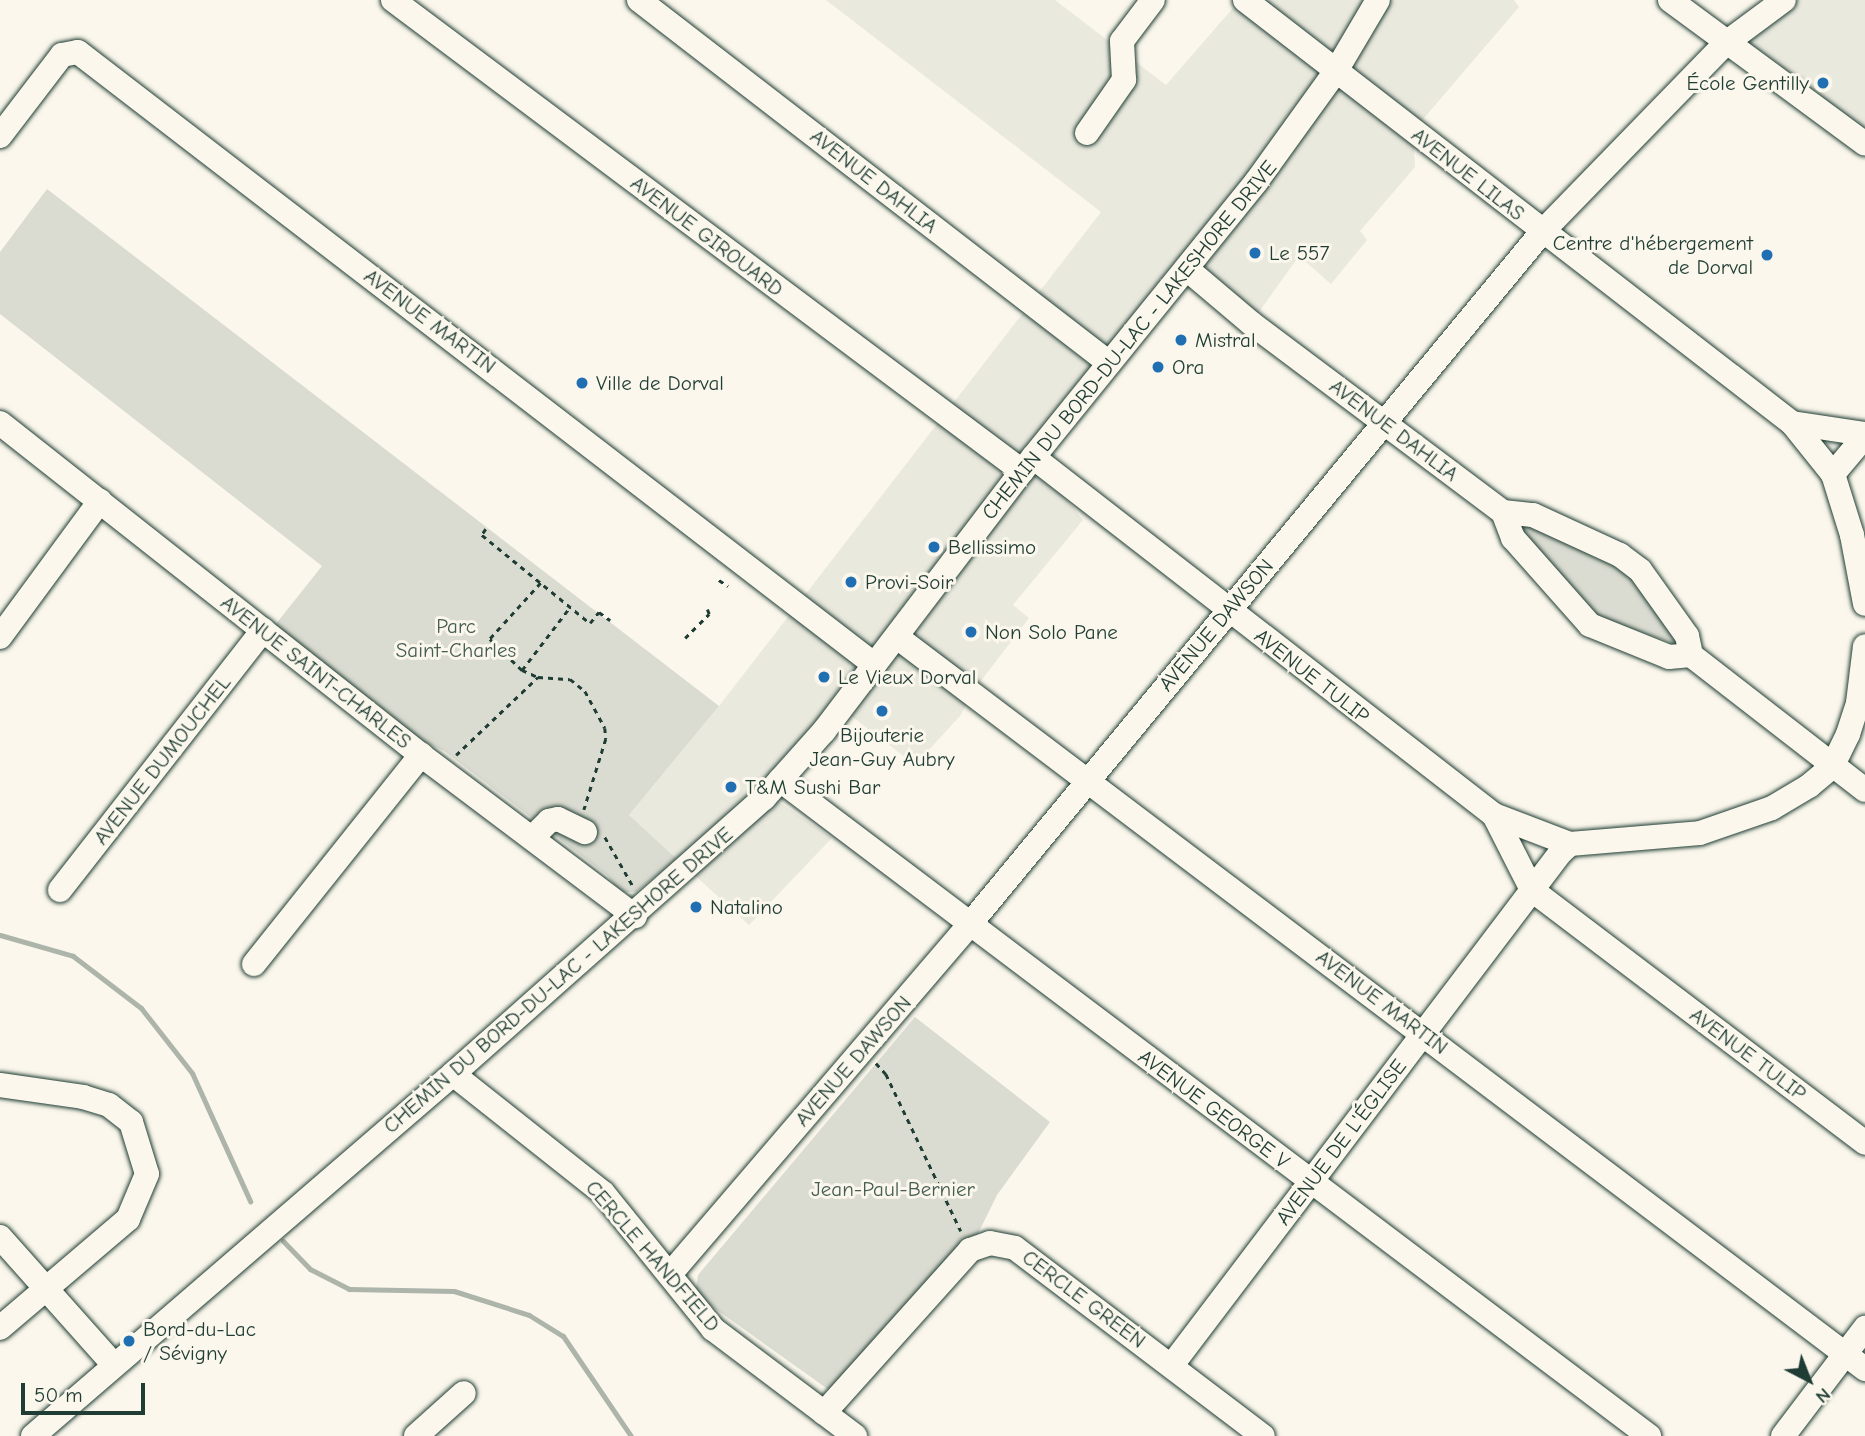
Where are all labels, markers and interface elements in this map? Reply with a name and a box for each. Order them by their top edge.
place label: École Gentilly [1686,70,1809,96]
marker: École Gentilly [1815,75,1831,91]
street label: AVENUE LILAS [1407,122,1529,226]
street label: AVENUE DAHLIA [805,123,943,239]
street label: CHEMIN DU BORD-DU-LAC - LAKESHORE DRIVE [976,155,1282,525]
street label: AVENUE GIROUARD [626,170,788,302]
place label: Centre d'hébergement de Dorval [1553,230,1753,280]
place label: Le 557 [1269,240,1329,266]
marker: Le 557 [1247,245,1263,261]
marker: Centre d'hébergement de Dorval [1759,247,1775,263]
street label: AVENUE MARTIN [359,263,501,379]
place label: Mistral [1195,327,1255,353]
marker: Mistral [1173,332,1189,348]
place label: Ora [1172,354,1204,380]
marker: Ora [1150,359,1166,375]
place label: Ville de Dorval [596,370,724,396]
street label: AVENUE DAHLIA [1325,373,1463,487]
marker: Ville de Dorval [574,375,590,391]
place label: Bellissimo [948,534,1036,560]
marker: Bellissimo [926,539,942,555]
street label: AVENUE DAWSON [1153,554,1279,696]
place label: Provi-Soir [865,569,953,595]
marker: Provi-Soir [843,574,859,590]
street label: AVENUE SAINT-CHARLES [216,590,416,754]
park label: Parc Saint-Charles [396,613,516,663]
place label: Non Solo Pane [985,619,1118,645]
street label: AVENUE TULIP [1249,623,1375,729]
marker: Non Solo Pane [963,624,979,640]
place label: Le Vieux Dorval [838,664,976,690]
marker: Le Vieux Dorval [816,669,832,685]
street label: AVENUE DUMOUCHEL [88,670,236,850]
marker: Bijouterie Jean-Guy Aubry [874,703,890,719]
place label: Bijouterie Jean-Guy Aubry [809,722,955,772]
place label: T&M Sushi Bar [745,774,880,800]
marker: T&M Sushi Bar [723,779,739,795]
street label: CHEMIN DU BORD-DU-LAC - LAKESHORE DRIVE [378,821,738,1139]
place label: Natalino [710,894,783,920]
marker: Natalino [688,899,704,915]
street label: AVENUE MARTIN [1311,944,1453,1060]
street label: AVENUE DAWSON [789,991,917,1131]
street label: AVENUE TULIP [1685,1002,1811,1106]
street label: AVENUE GEORGE V [1133,1044,1295,1174]
street label: AVENUE DE L'ÉGLISE [1270,1054,1412,1230]
street label: CERCLE HANDFIELD [580,1175,726,1337]
park label: Jean-Paul-Bernier [811,1176,975,1202]
street label: CERCLE GREEN [1017,1244,1151,1354]
place label: Bord-du-Lac / Sévigny [143,1316,256,1366]
marker: Bord-du-Lac / Sévigny [121,1333,137,1349]
north arrow [1774,1345,1844,1415]
scale bar [24,1370,149,1414]
text: 50 m [34,1383,83,1407]
text: N [1811,1383,1835,1408]

